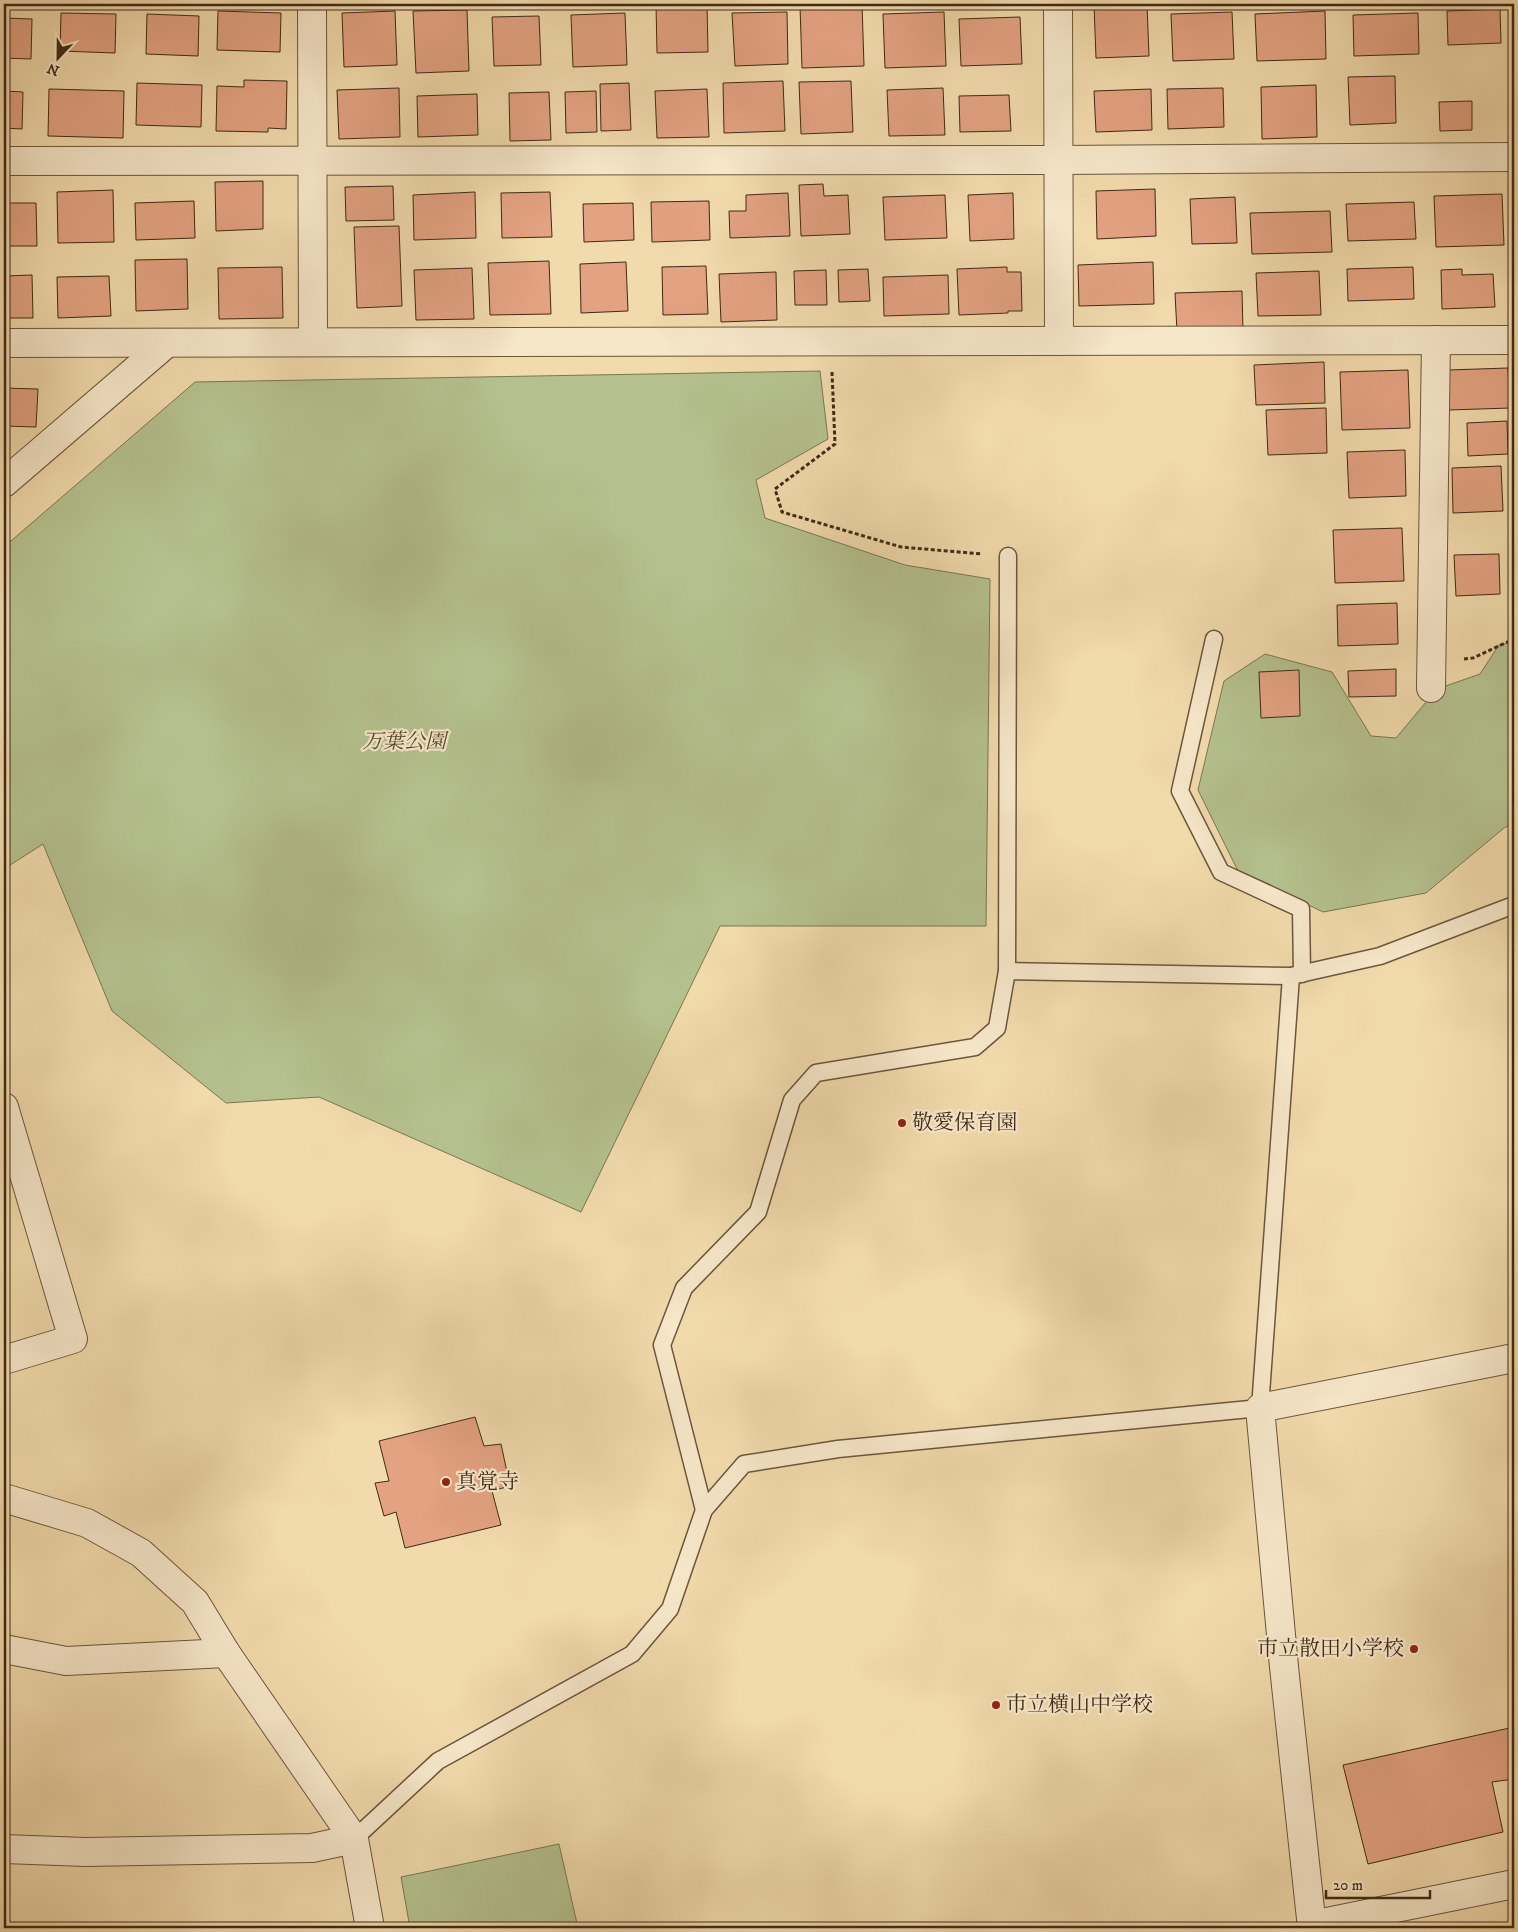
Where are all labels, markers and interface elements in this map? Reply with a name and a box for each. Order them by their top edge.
north arrow [32,32,82,82]
text: N [44,58,62,80]
park label: 万葉公園 [362,729,449,755]
place label: 敬愛保育園 [912,1110,1017,1136]
marker: 敬愛保育園 [896,1117,908,1129]
place label: 真覚寺 [456,1469,519,1495]
marker: 真覚寺 [440,1476,452,1488]
place label: 市立散田小学校 [1257,1636,1404,1662]
marker: 市立散田小学校 [1408,1643,1420,1655]
place label: 市立横山中学校 [1006,1692,1153,1718]
marker: 市立横山中学校 [990,1699,1002,1711]
scale bar [1326,1867,1429,1899]
text: 20 m [1333,1876,1363,1895]

